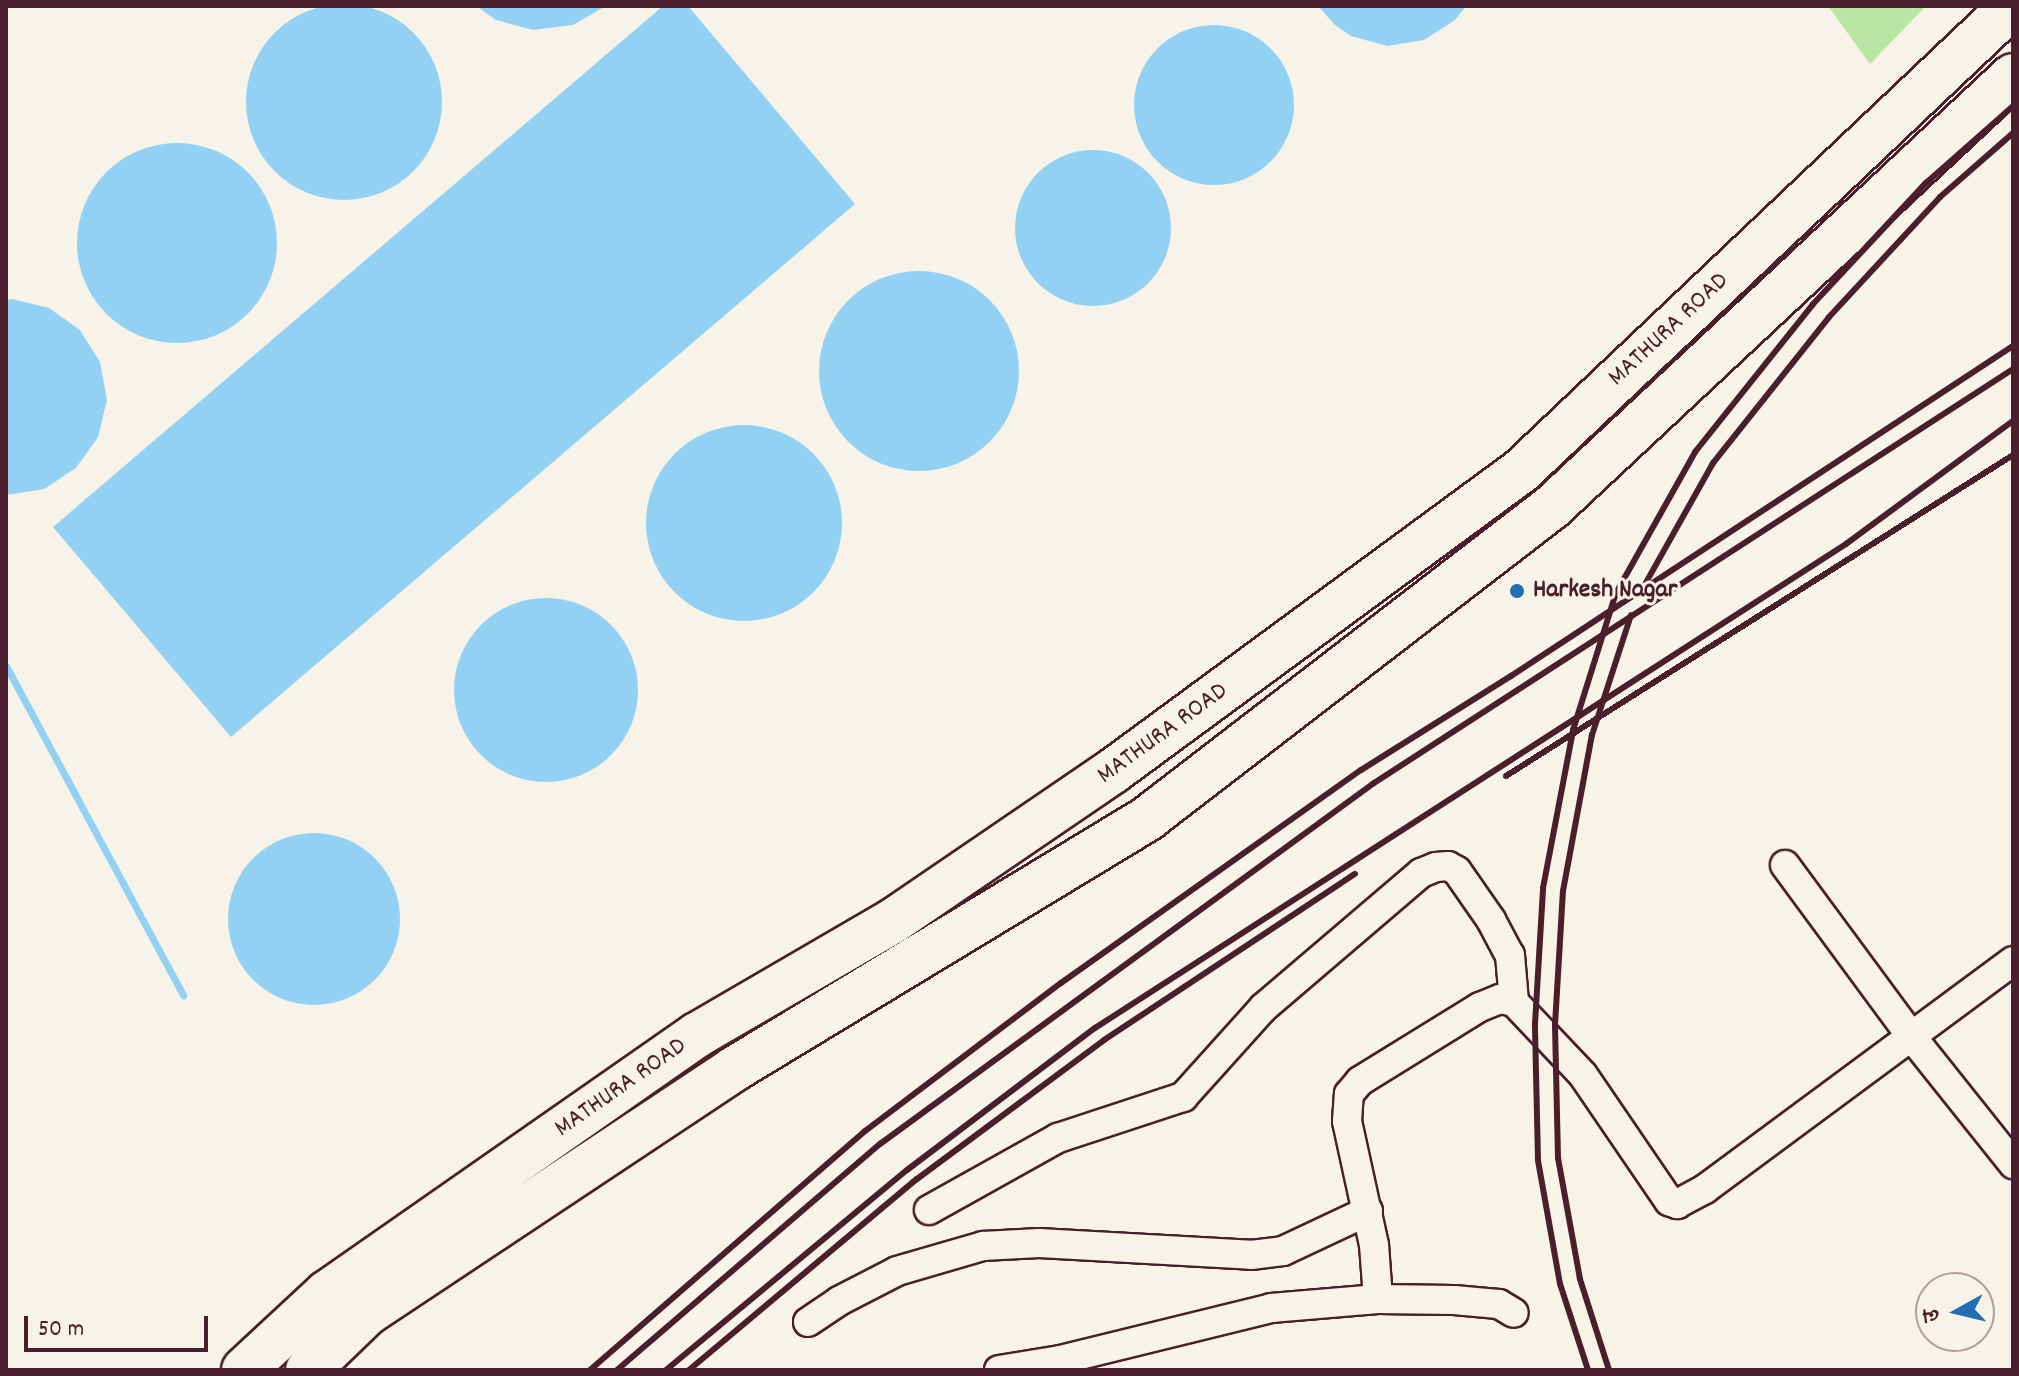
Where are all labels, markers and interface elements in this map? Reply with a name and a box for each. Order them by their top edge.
street label: MATHURA ROAD [1602,266,1736,394]
place label: Harkesh Nagar [1533,575,1677,607]
marker: Harkesh Nagar [1508,582,1526,600]
street label: MATHURA ROAD [1092,676,1234,792]
street label: MATHURA ROAD [549,1031,693,1145]
north arrow [1915,1272,1995,1352]
scale bar [28,1300,212,1350]
text: उ [1917,1307,1949,1323]
text: 50 m [38,1313,84,1347]

